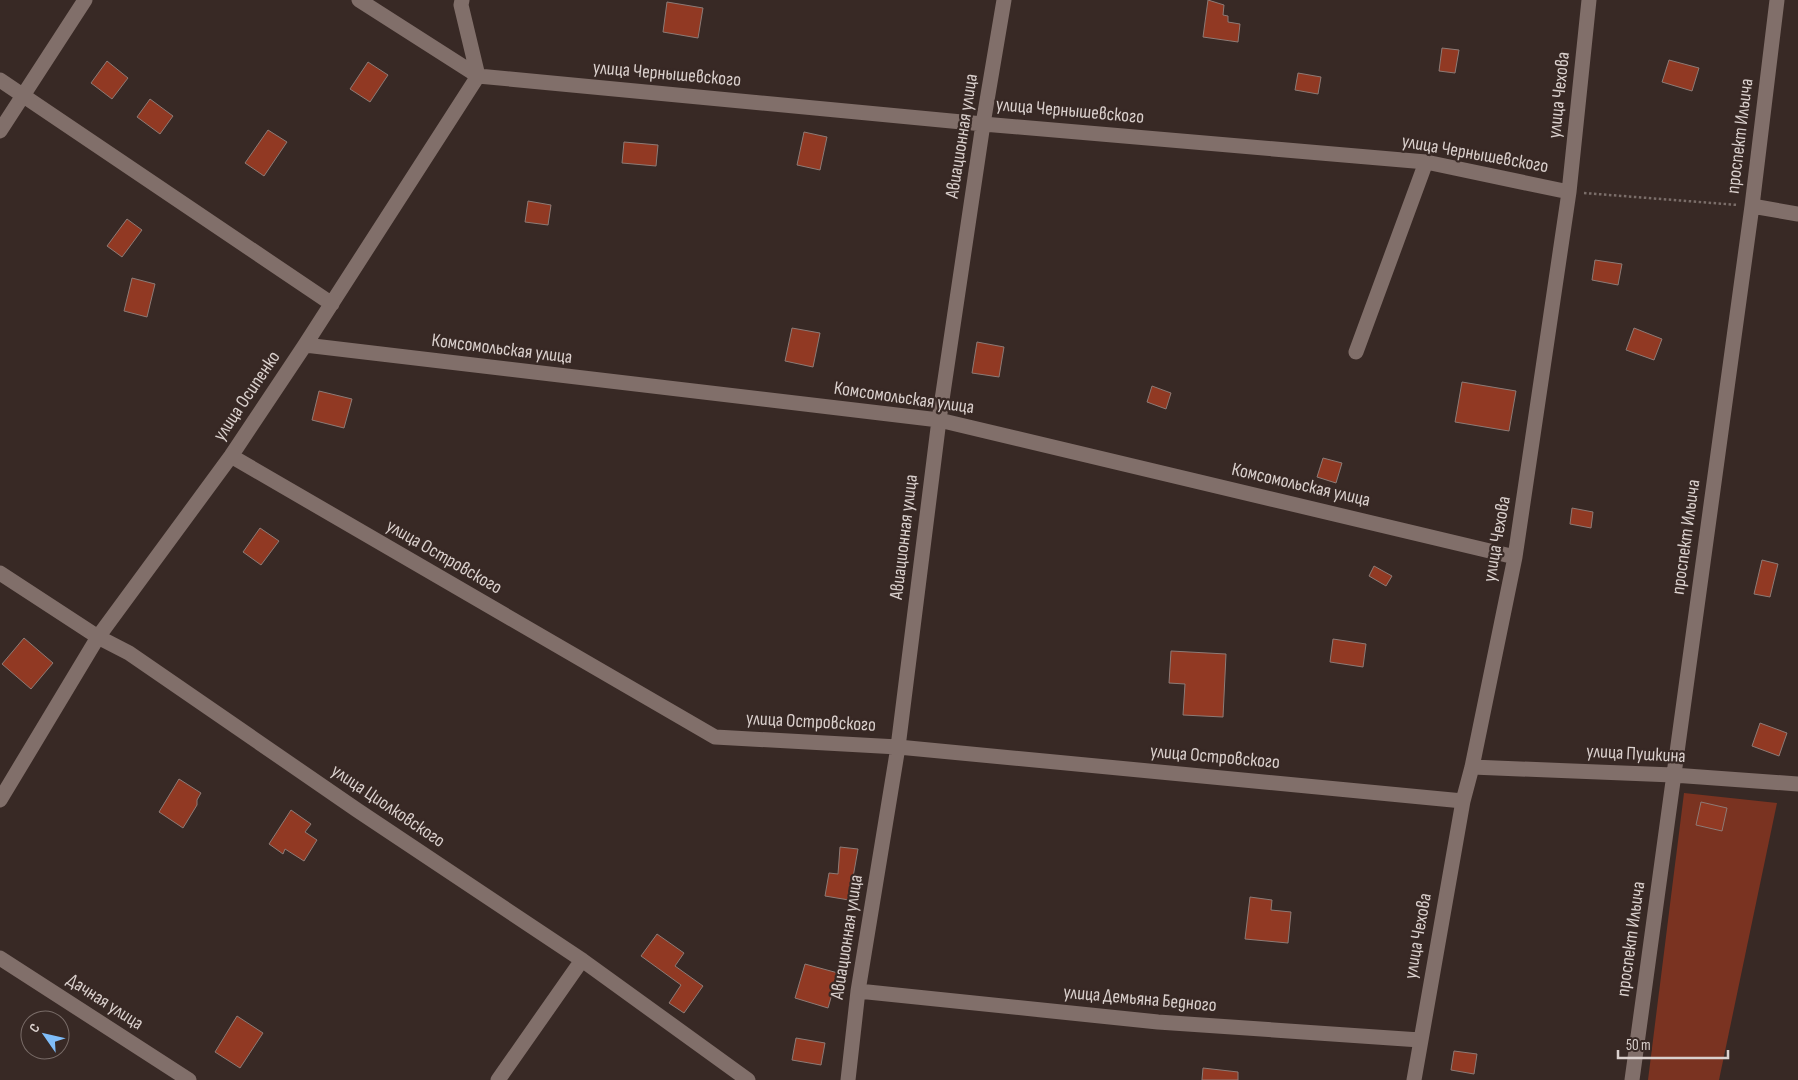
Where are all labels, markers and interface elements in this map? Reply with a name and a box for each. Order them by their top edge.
street label: улица Чехова [1543,51,1575,139]
street label: улица Чернышевского [592,56,742,92]
street label: Авиационная улица [941,72,983,201]
street label: проспект Ильича [1722,77,1758,195]
street label: улица Чернышевского [995,93,1145,129]
street label: улица Чернышевского [1400,130,1550,178]
street label: Комсомольская улица [430,329,574,369]
street label: улица Осипенко [209,347,285,445]
street label: Комсомольская улица [832,377,976,419]
street label: Комсомольская улица [1229,458,1373,512]
street label: Авиационная улица [885,473,923,602]
street label: проспект Ильича [1667,478,1705,596]
street label: улица Чехова [1478,494,1516,584]
street label: улица Островского [382,515,506,599]
street label: улица Островского [745,707,877,737]
street label: улица Островского [1149,740,1281,774]
street label: улица Пушкина [1586,740,1686,768]
street label: улица Циолковского [327,759,449,853]
street label: Авиационная улица [826,873,868,1002]
street label: проспект Ильича [1612,880,1650,998]
street label: улица Чехова [1399,891,1437,981]
street label: Дачная улица [62,969,148,1035]
street label: улица Демьяна Бедного [1062,981,1218,1017]
north arrow [20,1010,70,1060]
text: С [26,1020,44,1036]
scale bar [1618,1028,1728,1060]
text: 50 m [1626,1036,1651,1055]

